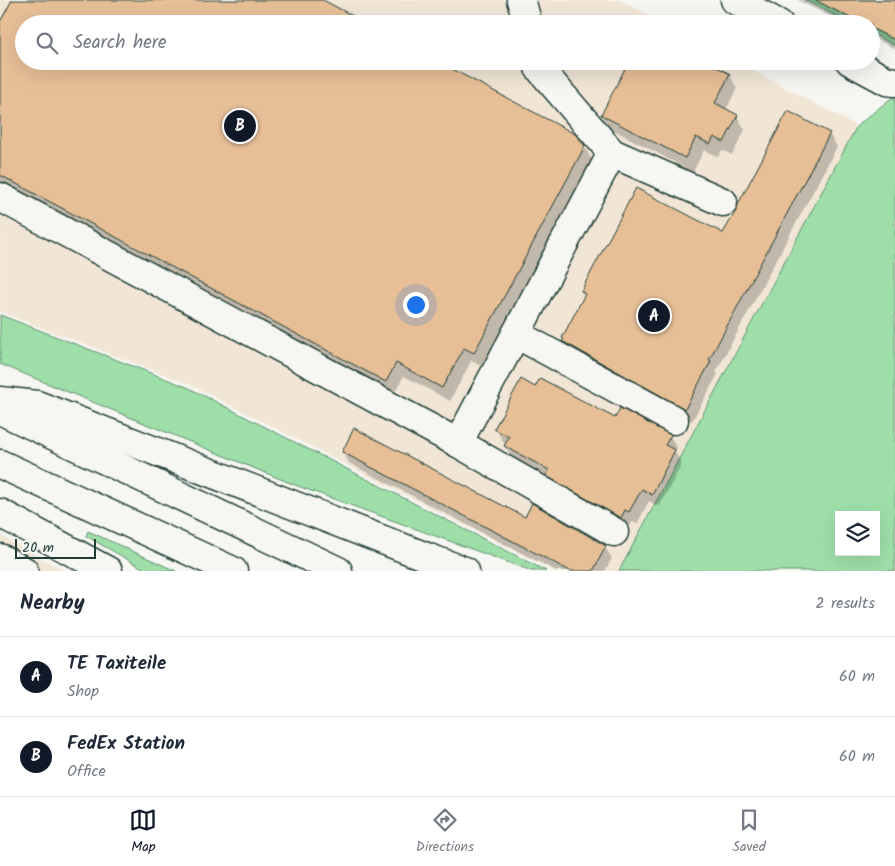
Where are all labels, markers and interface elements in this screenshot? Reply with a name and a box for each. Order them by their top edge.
search box [15,15,880,70]
text: Search here [73,28,167,58]
icon: search [33,29,61,57]
pin: B [224,107,256,145]
your location [403,292,429,318]
pin: A [638,297,670,335]
map controls [835,511,880,556]
button: layers [835,511,880,556]
scale bar [15,536,96,559]
text: 20 m [22,537,54,559]
text: Nearby [20,587,85,620]
text: 2 results [815,591,875,616]
text: TE Taxiteile [67,649,166,679]
text: A [31,664,41,689]
text: 60 m [839,664,875,689]
text: Shop [67,679,99,704]
text: FedEx Station [67,729,185,759]
text: B [31,744,41,769]
text: 60 m [839,744,875,769]
text: Office [67,759,106,784]
tab: Map [129,806,157,858]
tab: Directions [416,806,474,858]
tab: Saved [732,806,766,858]

